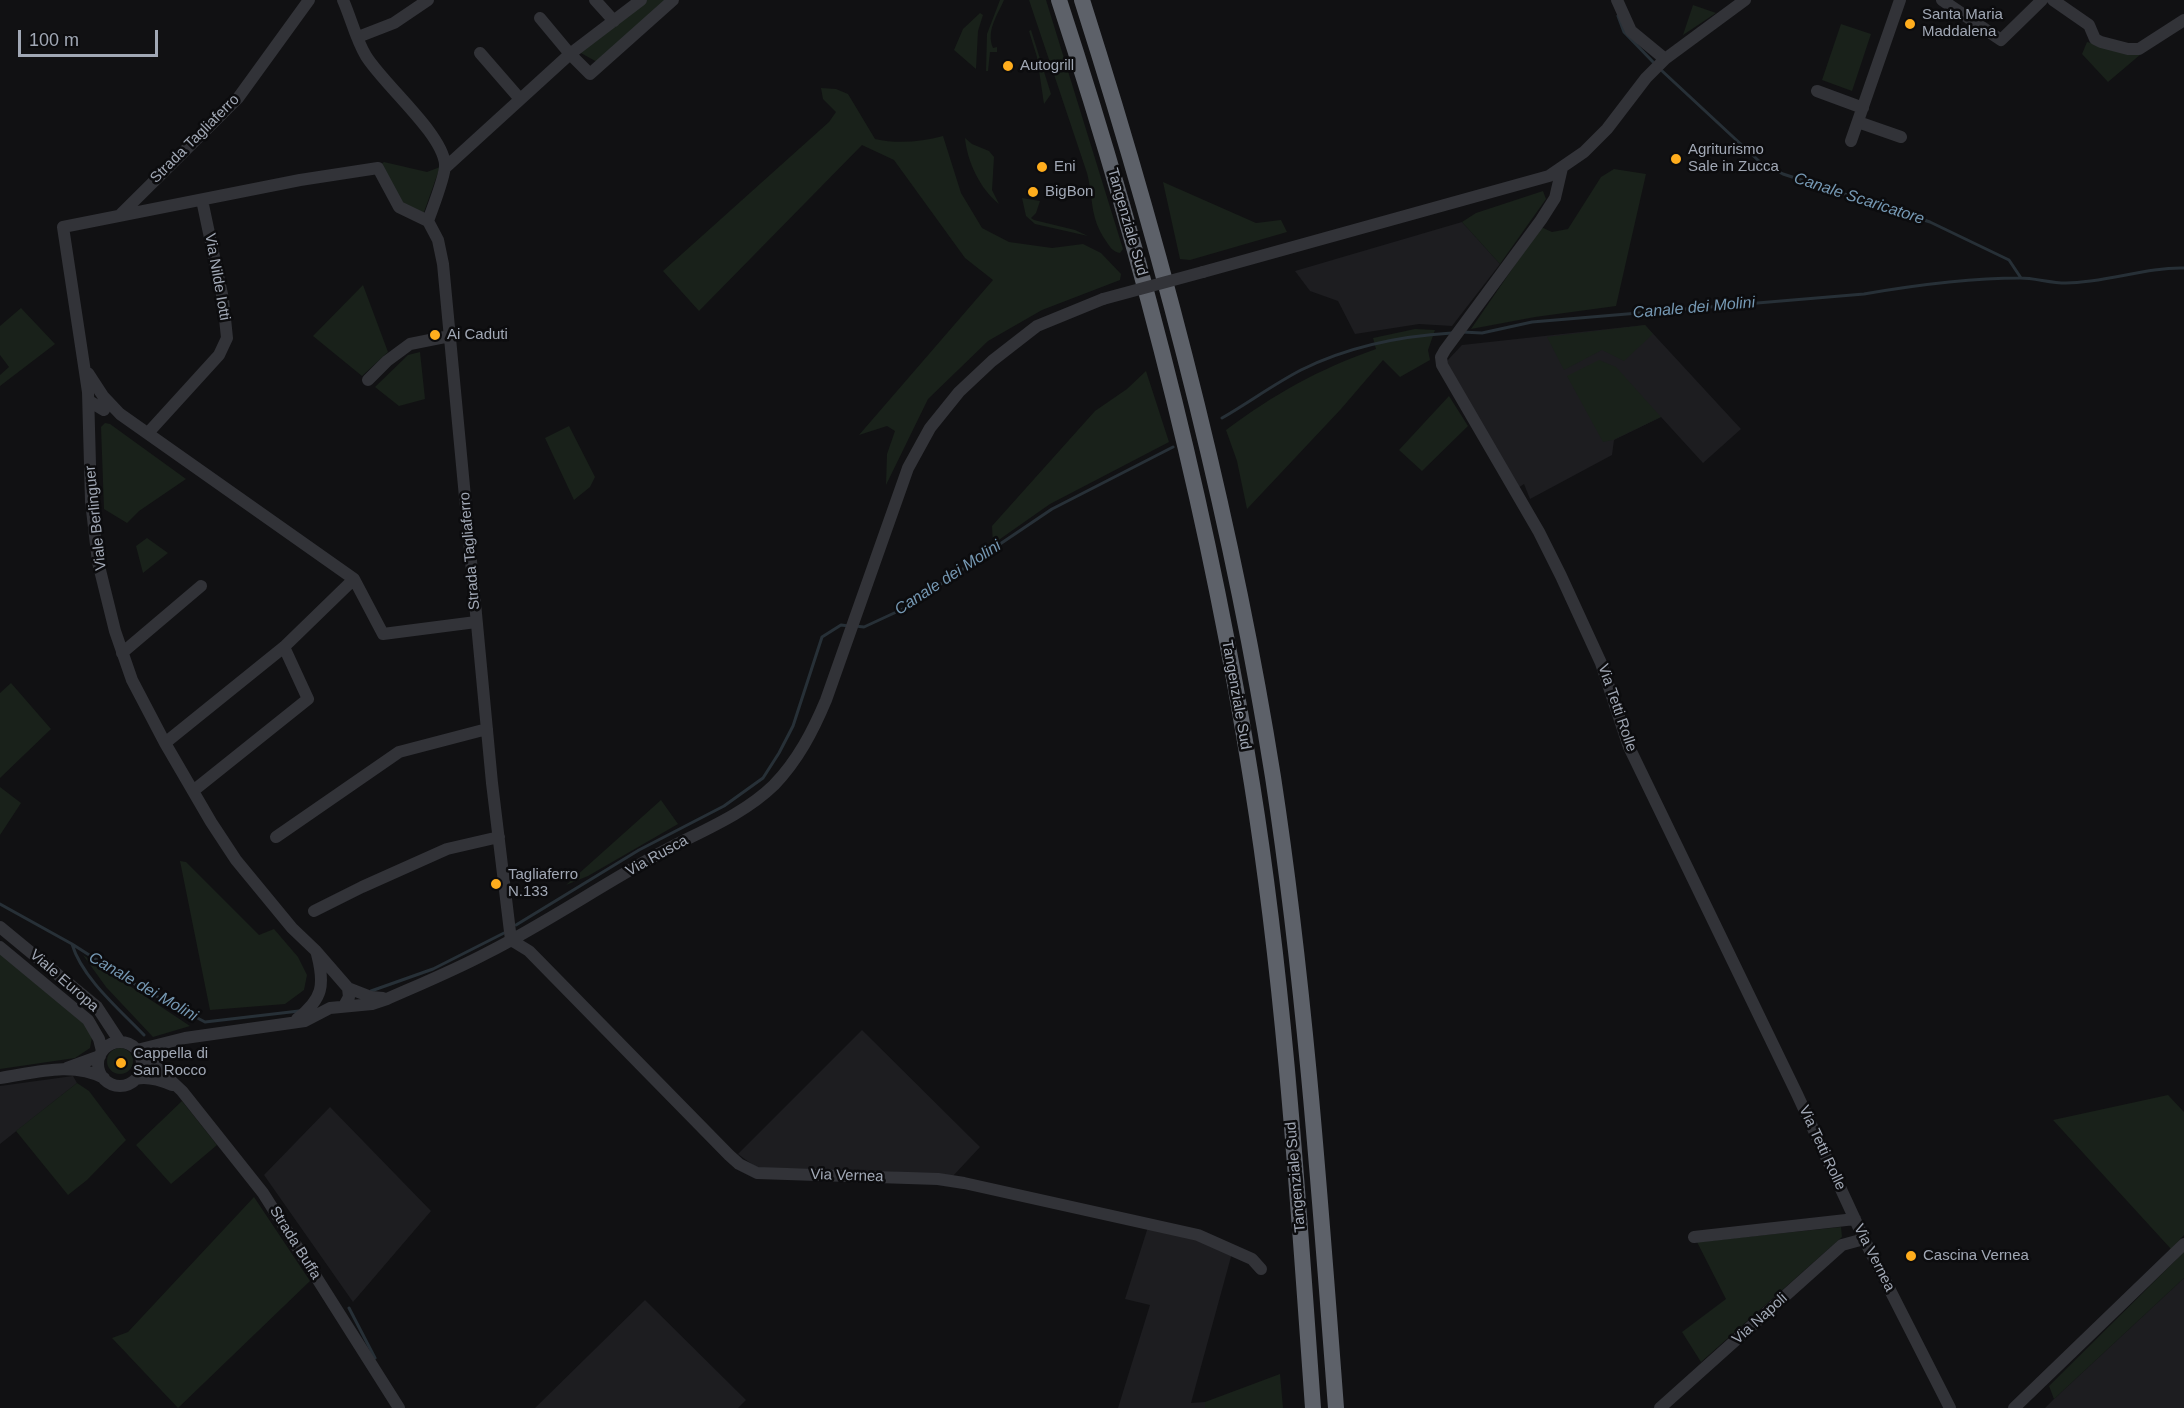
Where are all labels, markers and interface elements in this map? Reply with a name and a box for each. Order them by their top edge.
place label: Santa Maria Maddalena [1922,6,2003,41]
marker: Santa Maria Maddalena [1903,17,1917,31]
scale bar [21,18,160,56]
text: 100 m [29,30,79,50]
place label: Autogrill [1020,57,1074,75]
marker: Autogrill [1001,59,1015,73]
street label: Strada Tagliaferro [147,91,243,187]
place label: Agriturismo Sale in Zucca [1688,141,1779,176]
marker: Agriturismo Sale in Zucca [1669,152,1683,166]
place label: Eni [1054,158,1076,176]
marker: Eni [1035,160,1049,174]
street label: Tangenziale Sud [1103,166,1151,278]
water label: Canale Scaricatore [1791,169,1927,229]
place label: BigBon [1045,183,1093,201]
marker: BigBon [1026,185,1040,199]
street label: Via Nilde Iotti [200,232,234,322]
water label: Canale dei Molini [1632,293,1756,323]
place label: Ai Caduti [447,326,508,344]
marker: Ai Caduti [428,328,442,342]
street label: Viale Berlinguer [82,465,110,571]
street label: Strada Tagliaferro [456,491,484,611]
water label: Canale dei Molini [891,537,1005,619]
street label: Tangenziale Sud [1218,639,1254,751]
street label: Via Tetti Rolle [1594,662,1640,754]
street label: Via Rusca [623,832,691,880]
place label: Tagliaferro N.133 [508,866,578,901]
marker: Tagliaferro N.133 [489,877,503,891]
street label: Viale Europa [26,946,102,1016]
water label: Canale dei Molini [85,948,201,1026]
place label: Cappella di San Rocco [133,1045,208,1080]
marker: Cappella di San Rocco [114,1056,128,1070]
street label: Via Tetti Rolle [1795,1103,1849,1193]
street label: Tangenziale Sud [1282,1121,1310,1233]
street label: Via Vernea [810,1166,884,1186]
street label: Strada Buffa [265,1203,325,1283]
street label: Via Vernea [1849,1221,1899,1295]
place label: Cascina Vernea [1923,1247,2029,1265]
marker: Cascina Vernea [1904,1249,1918,1263]
street label: Via Napoli [1729,1290,1791,1348]

